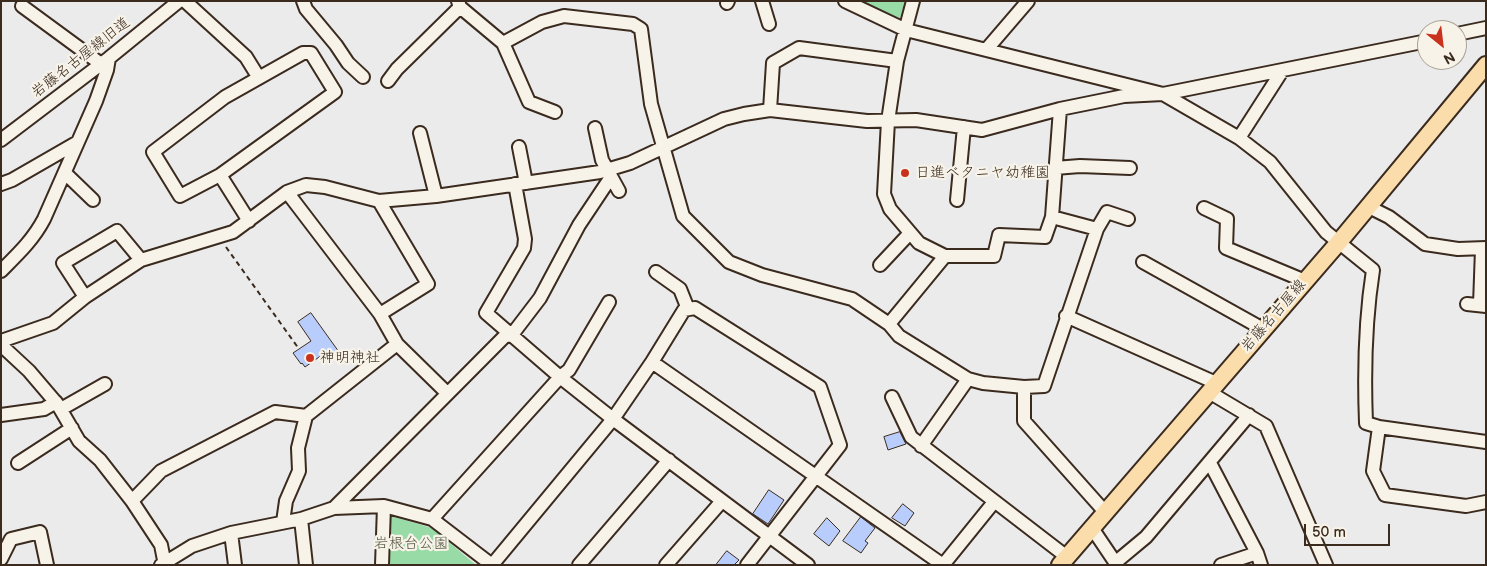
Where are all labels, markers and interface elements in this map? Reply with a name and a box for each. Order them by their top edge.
street label: 岩藤名古屋線旧道 [28,14,134,102]
north arrow [1417,20,1467,70]
text: N [1440,48,1458,68]
place label: 日進ベタニヤ幼稚園 [915,164,1050,182]
marker: 日進ベタニヤ幼稚園 [899,167,911,179]
street label: 岩藤名古屋線 [1238,276,1310,356]
place label: 神明神社 [320,349,380,367]
marker: 神明神社 [304,352,316,364]
scale bar [1307,514,1393,546]
text: 50 m [1312,523,1346,542]
park label: 岩根台公園 [374,535,448,553]

